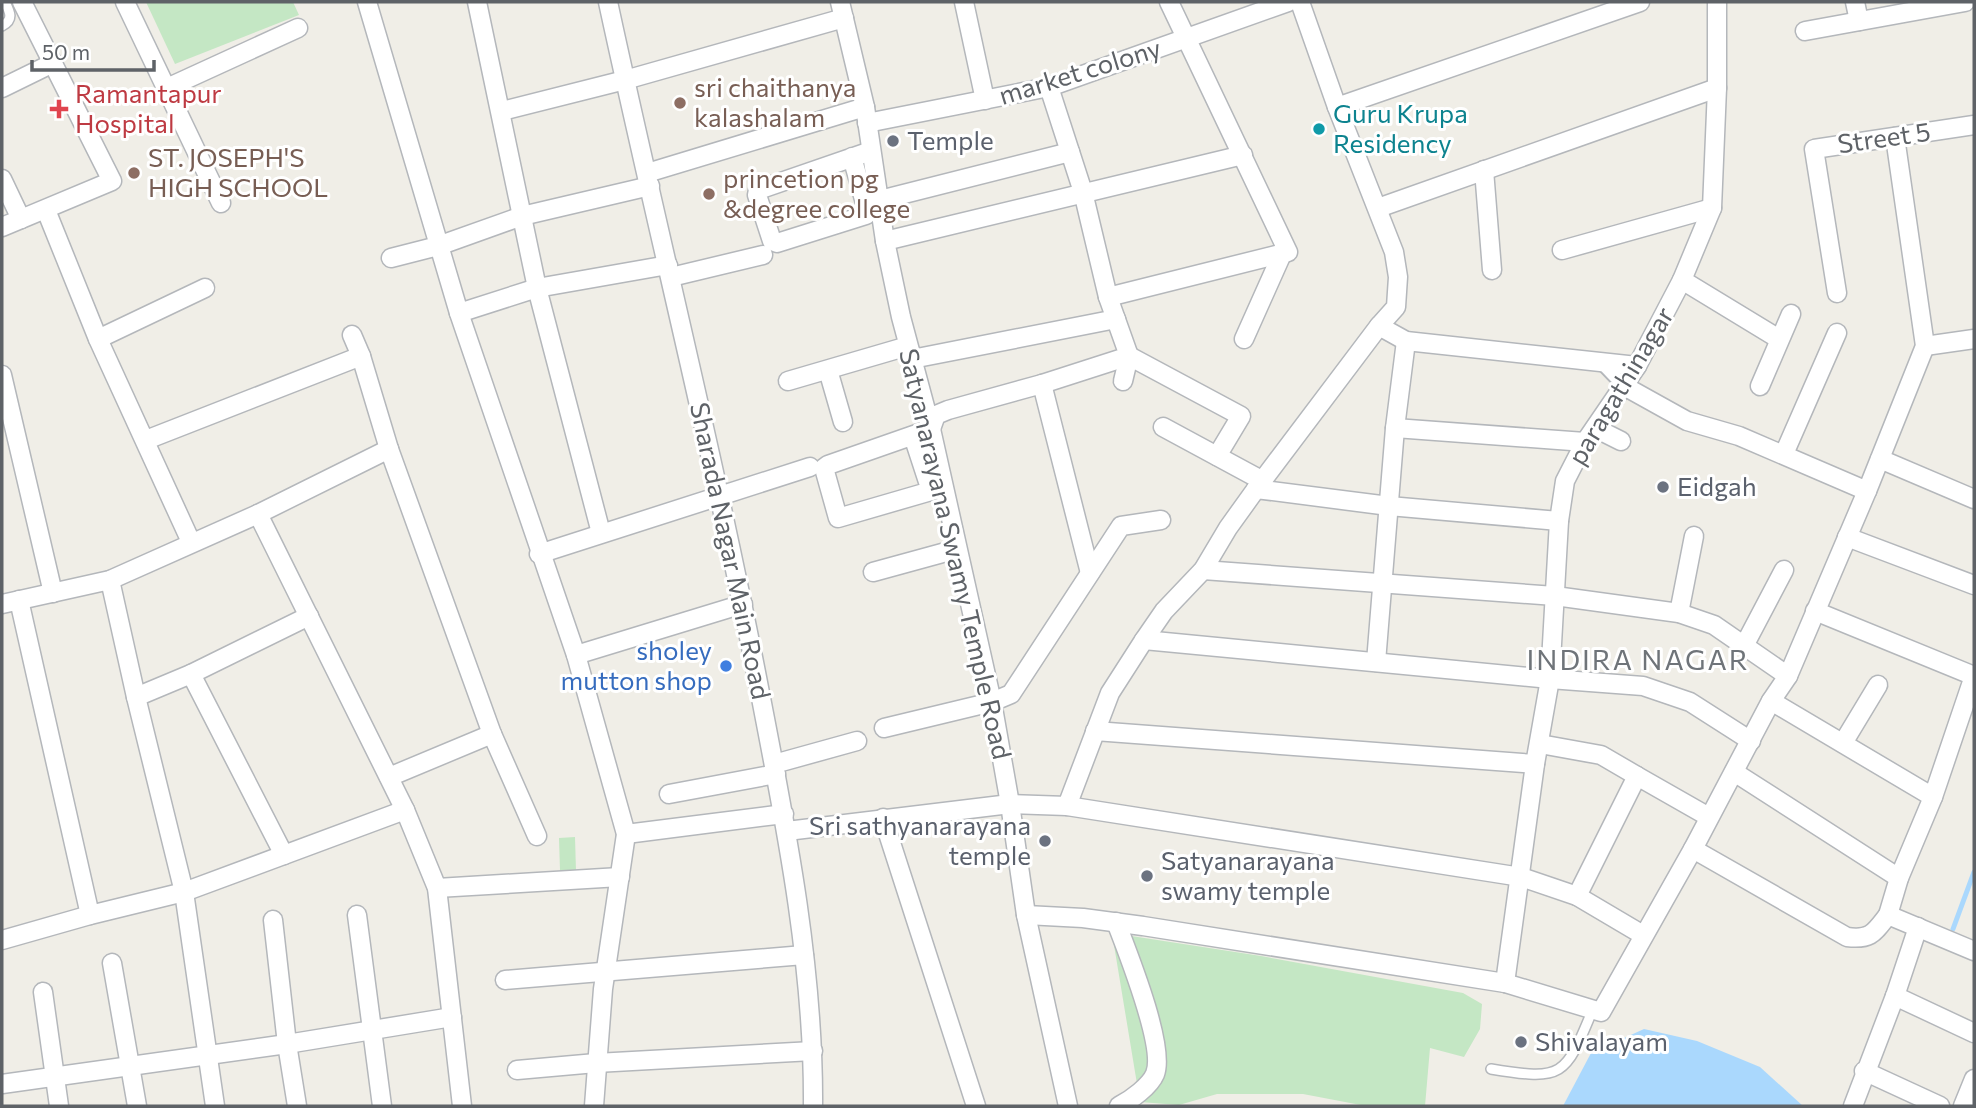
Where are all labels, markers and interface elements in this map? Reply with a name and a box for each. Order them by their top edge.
scale bar [32,28,154,72]
street label: market colony [995,31,1164,110]
text: 50 m [42,39,90,64]
place label: sri chaithanya kalashalam [694,71,856,132]
place label: Ramantapur Hospital [75,77,222,138]
marker: sri chaithanya kalashalam [672,95,688,111]
place label: Guru Krupa Residency [1333,97,1468,158]
marker: Ramantapur Hospital [49,99,69,119]
street label: Street 5 [1835,115,1932,158]
marker: Guru Krupa Residency [1311,121,1327,137]
place label: Temple [907,124,994,155]
marker: Temple [885,133,901,149]
place label: ST. JOSEPH'S HIGH SCHOOL [148,141,328,202]
place label: princetion pg &degree college [723,162,910,223]
marker: ST. JOSEPH'S HIGH SCHOOL [126,165,142,181]
marker: princetion pg &degree college [701,186,717,202]
street label: paragathinagar [1560,301,1679,470]
street label: Satyanarayana Swamy Temple Road [894,345,1019,762]
street label: Sharada Nagar Main Road [685,399,778,702]
place label: Eidgah [1677,470,1757,501]
marker: Eidgah [1655,479,1671,495]
place label: sholey mutton shop [561,634,712,695]
district label: INDIRA NAGAR [1526,642,1750,676]
marker: sholey mutton shop [718,658,734,674]
place label: Sri sathyanarayana temple [809,809,1031,870]
marker: Sri sathyanarayana temple [1037,833,1053,849]
place label: Satyanarayana swamy temple [1161,844,1335,905]
marker: Satyanarayana swamy temple [1139,868,1155,884]
place label: Shivalayam [1535,1025,1668,1056]
marker: Shivalayam [1513,1034,1529,1050]

